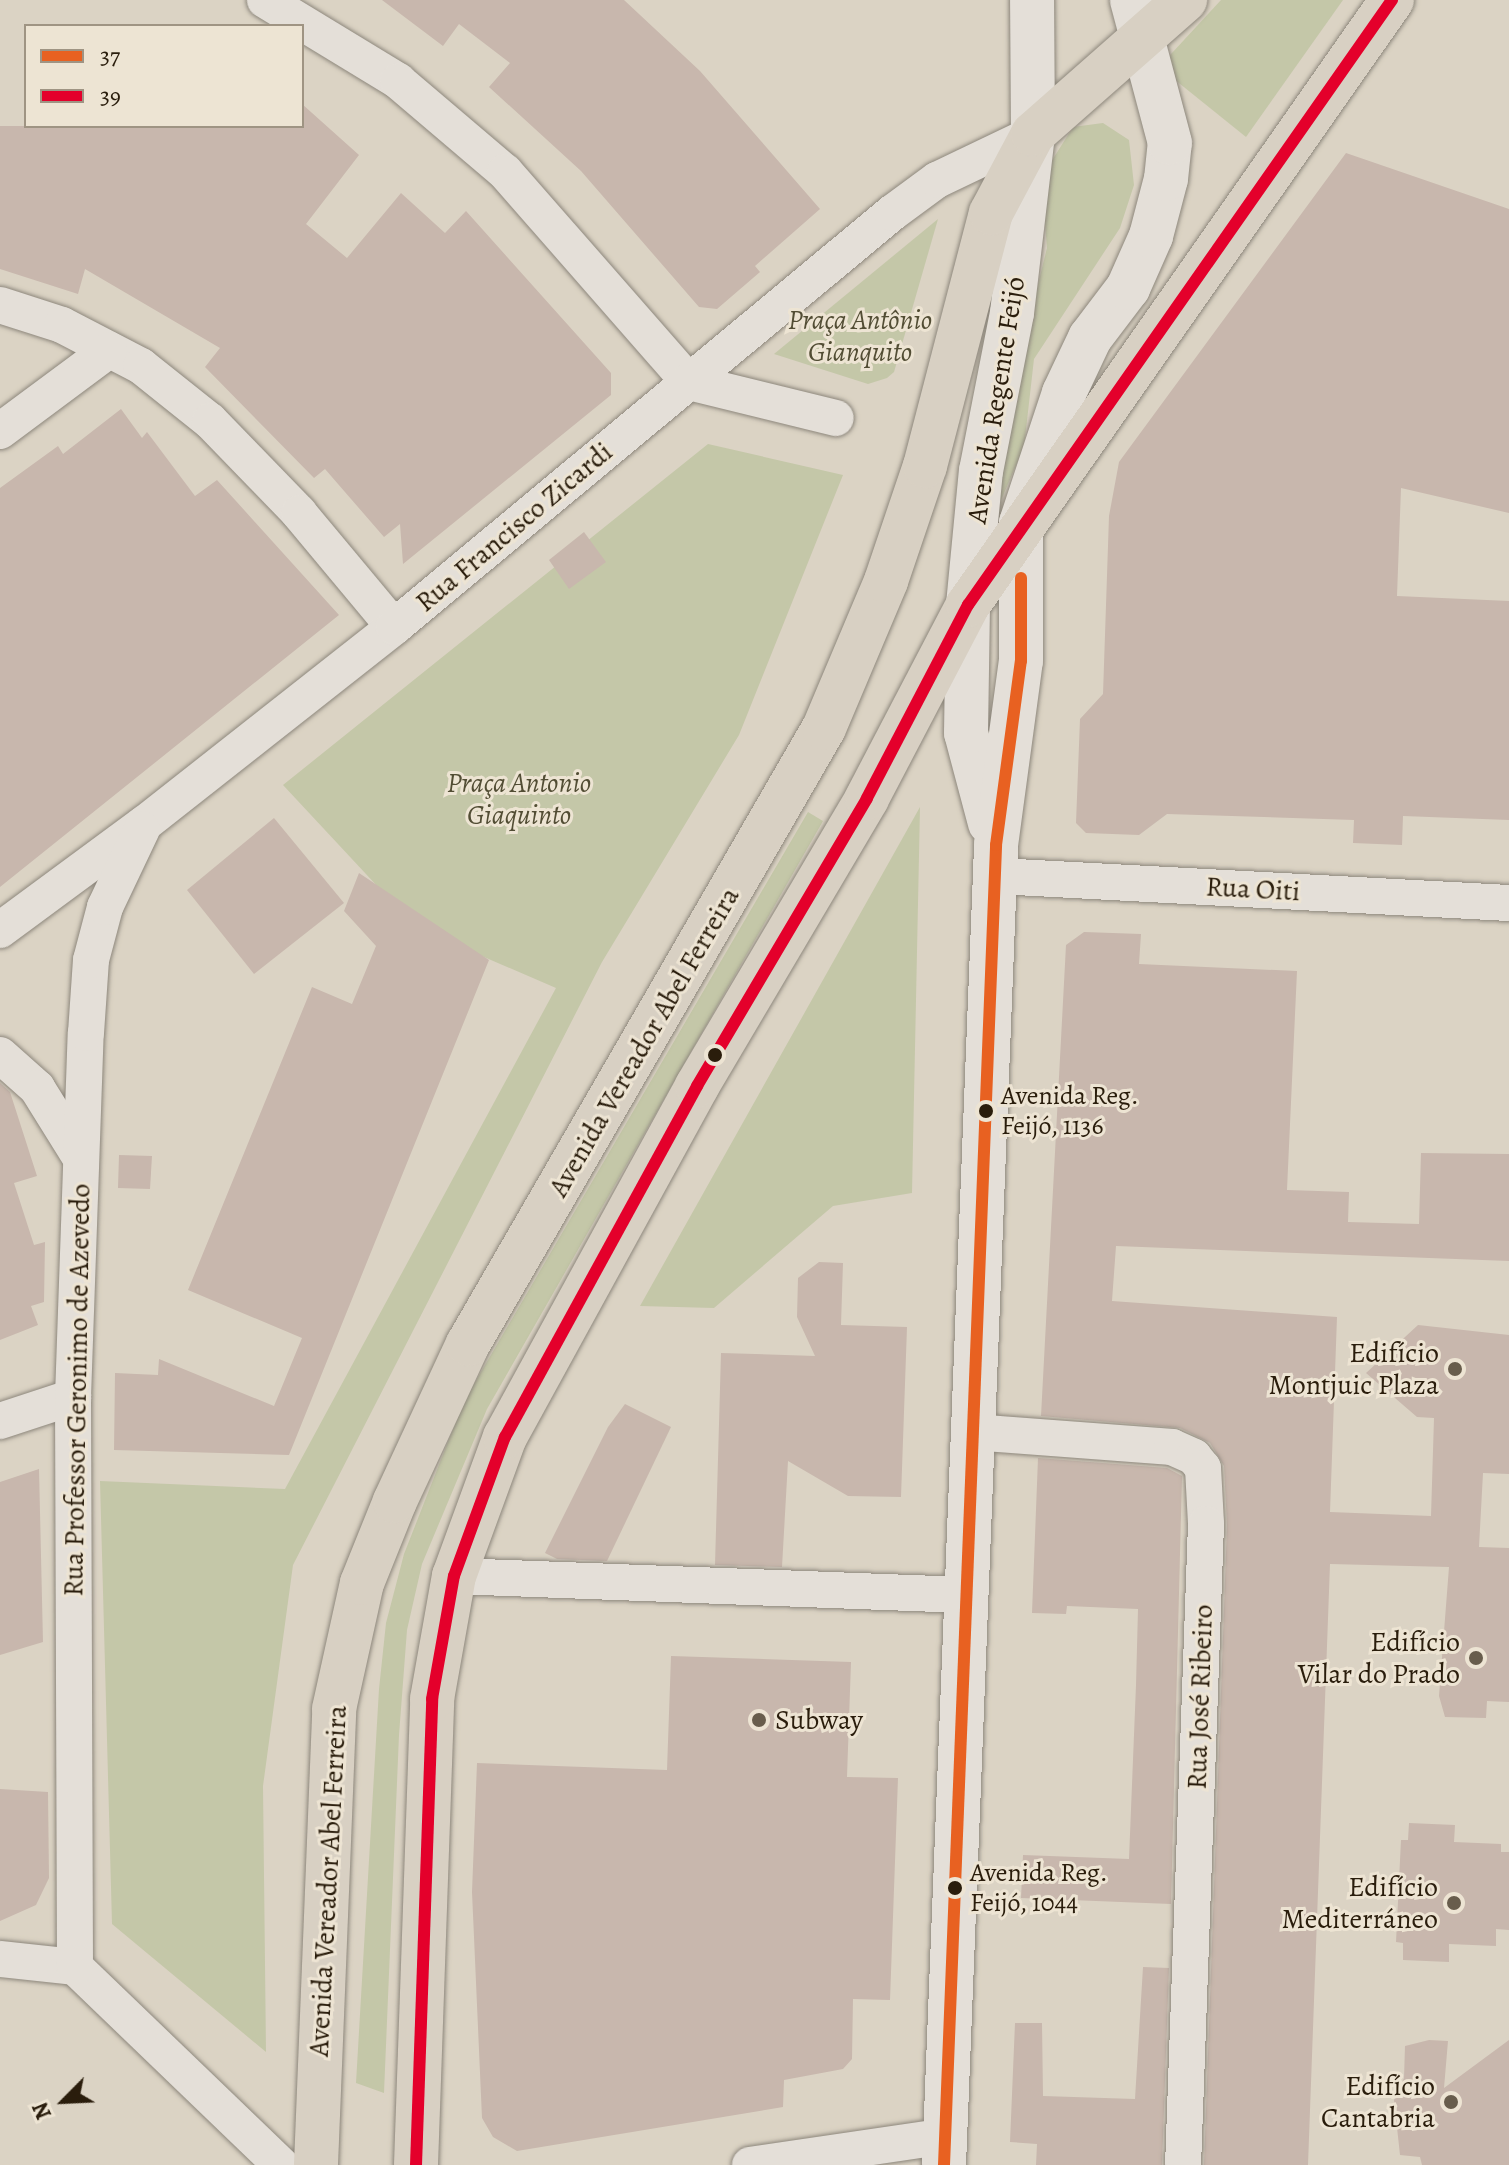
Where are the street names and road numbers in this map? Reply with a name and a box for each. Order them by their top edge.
street label: Avenida Regente Feijó [960,274,1032,526]
street label: Rua Francisco Zicardi [409,435,619,619]
street label: Rua Oiti [1205,870,1301,908]
street label: Avenida Vereador Abel Ferreira [542,881,746,1203]
street label: Rua Professor Geronimo de Azevedo [57,1183,97,1597]
street label: Rua José Ribeiro [1180,1604,1220,1790]
street label: Avenida Vereador Abel Ferreira [302,1705,354,2057]

